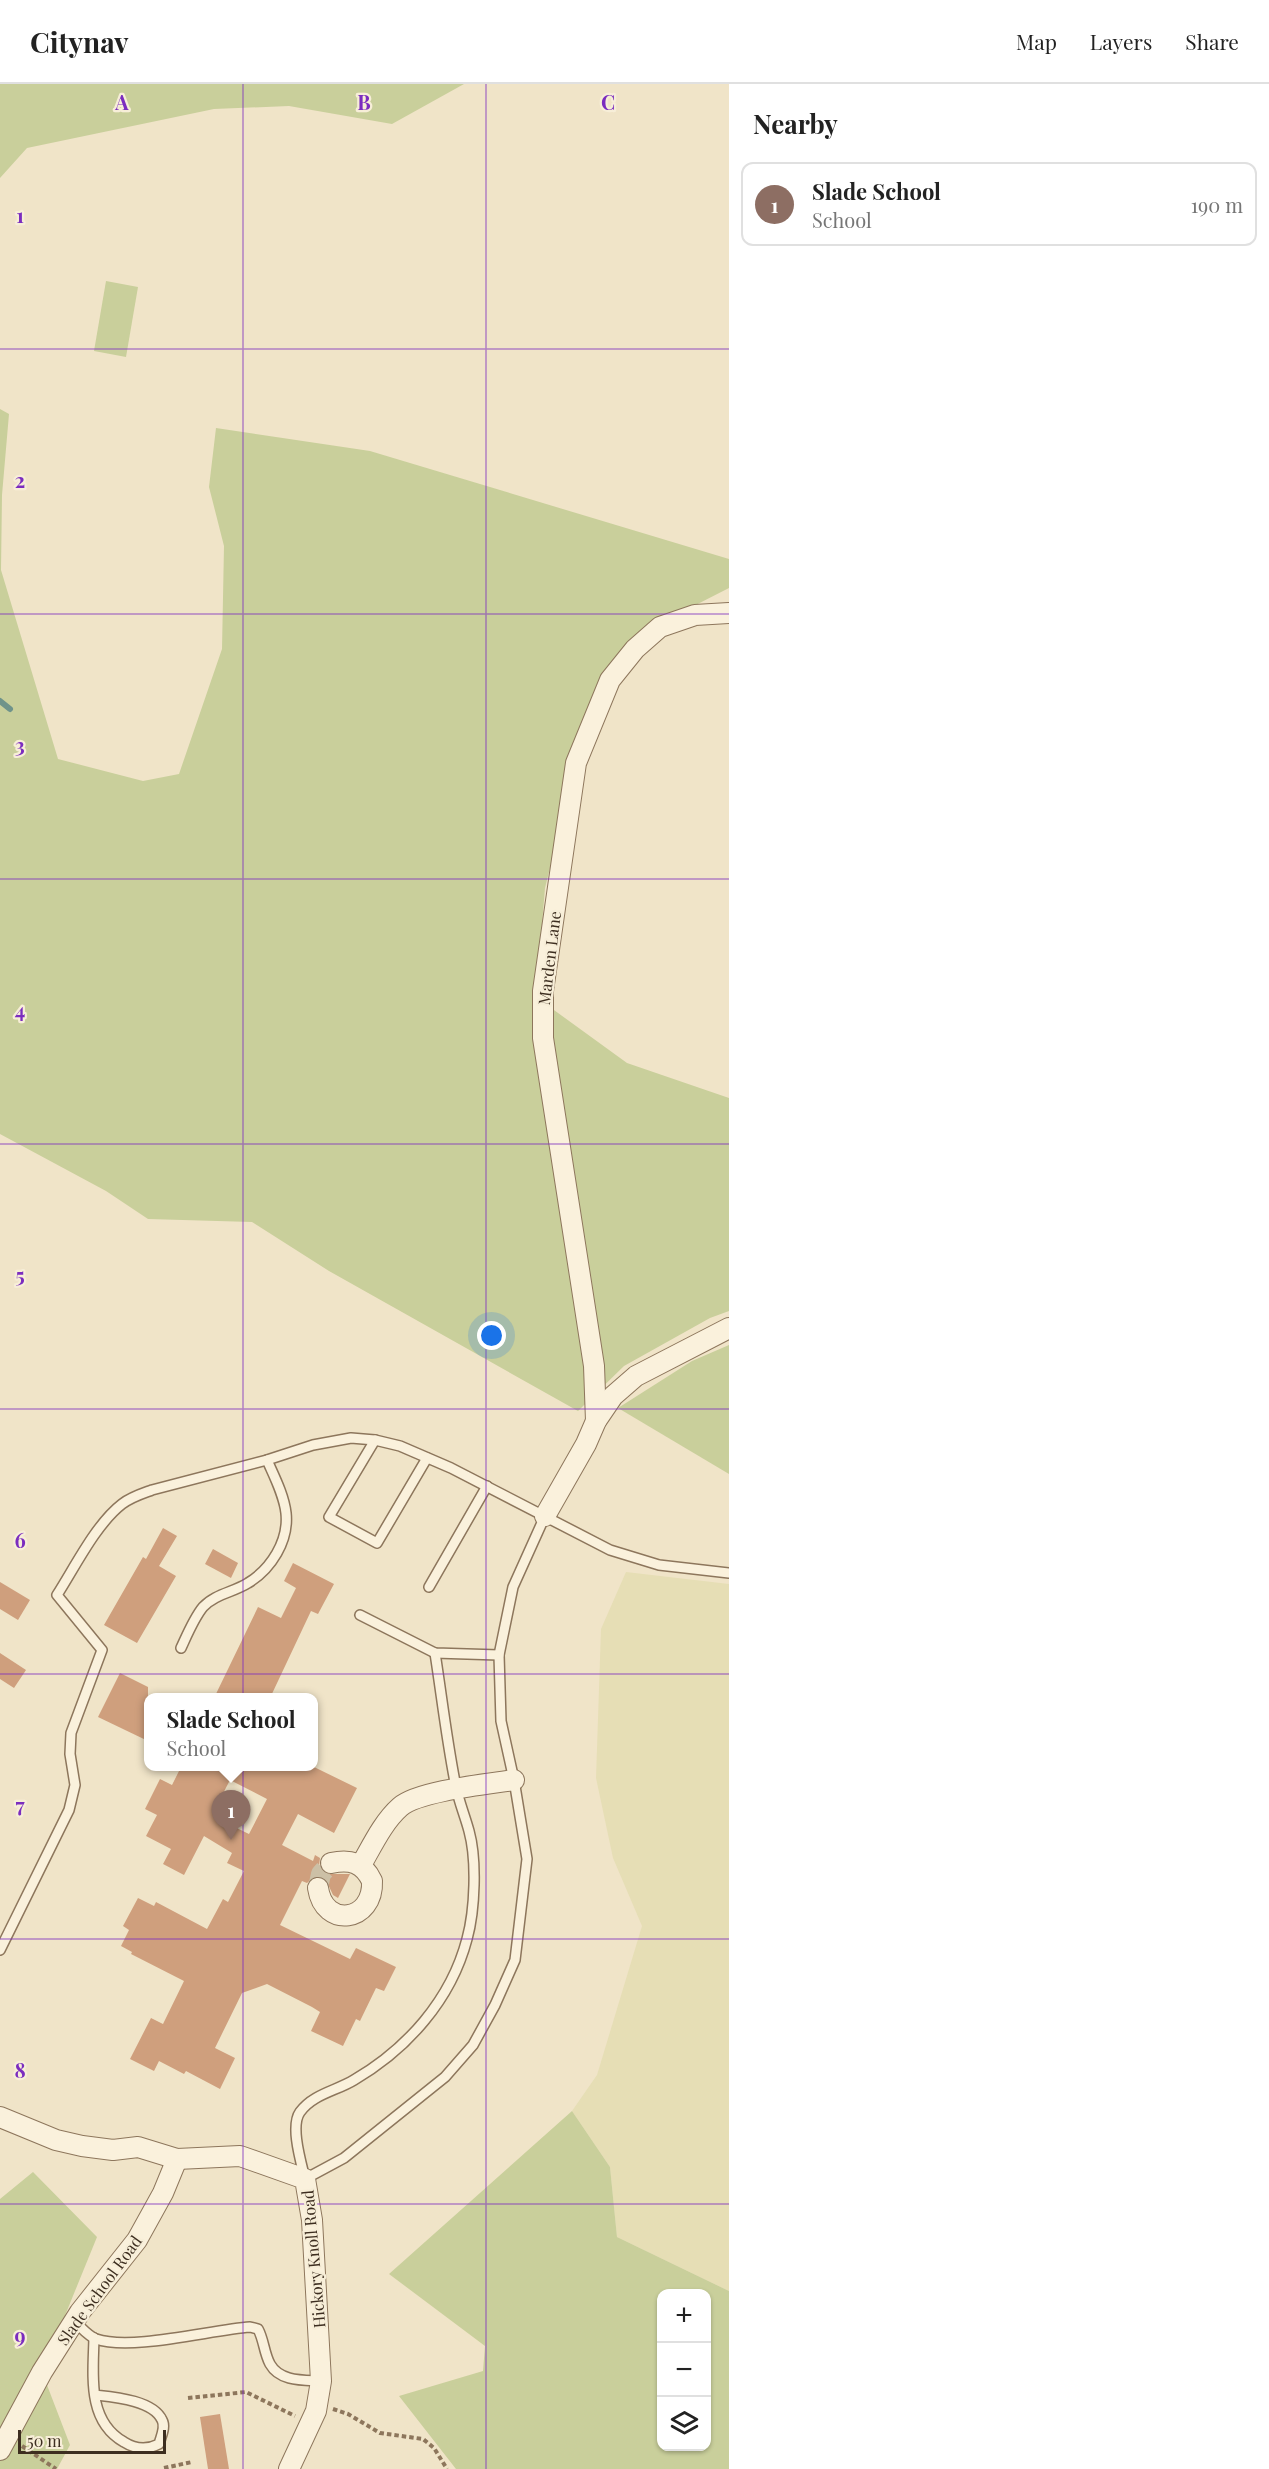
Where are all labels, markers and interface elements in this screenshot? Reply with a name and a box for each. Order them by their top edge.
text: Citynav [30,23,129,60]
text: Map [1016,27,1057,55]
text: Layers [1090,27,1152,55]
text: Share [1185,27,1239,55]
text: A [114,88,129,115]
text: B [357,88,371,115]
text: C [601,88,615,115]
text: Nearby [753,106,838,141]
text: Slade School [812,176,941,206]
text: 1 [771,191,778,218]
text: 190 m [1191,191,1243,218]
text: 1 [16,201,24,228]
text: School [812,206,872,233]
text: 2 [15,466,25,493]
text: 3 [15,731,25,758]
street label: Marden Lane [533,910,565,1006]
text: 4 [15,996,25,1023]
text: 5 [15,1261,25,1288]
your location [477,1321,506,1350]
text: 6 [14,1526,26,1553]
popup [144,1693,318,1771]
text: Slade School [167,1704,295,1734]
text: School [167,1734,226,1761]
pin: 1 [212,1790,250,1840]
text: 7 [15,1791,25,1818]
text: 8 [14,2056,26,2083]
street label: Hickory Knoll Road [296,2189,330,2329]
street label: Slade School Road [52,2231,146,2349]
map controls [657,2289,711,2451]
button: + [657,2289,711,2343]
text: 9 [14,2321,26,2348]
button: − [657,2343,711,2397]
button: layers [657,2397,711,2451]
scale bar [18,2427,166,2454]
text: 50 m [27,2430,61,2451]

